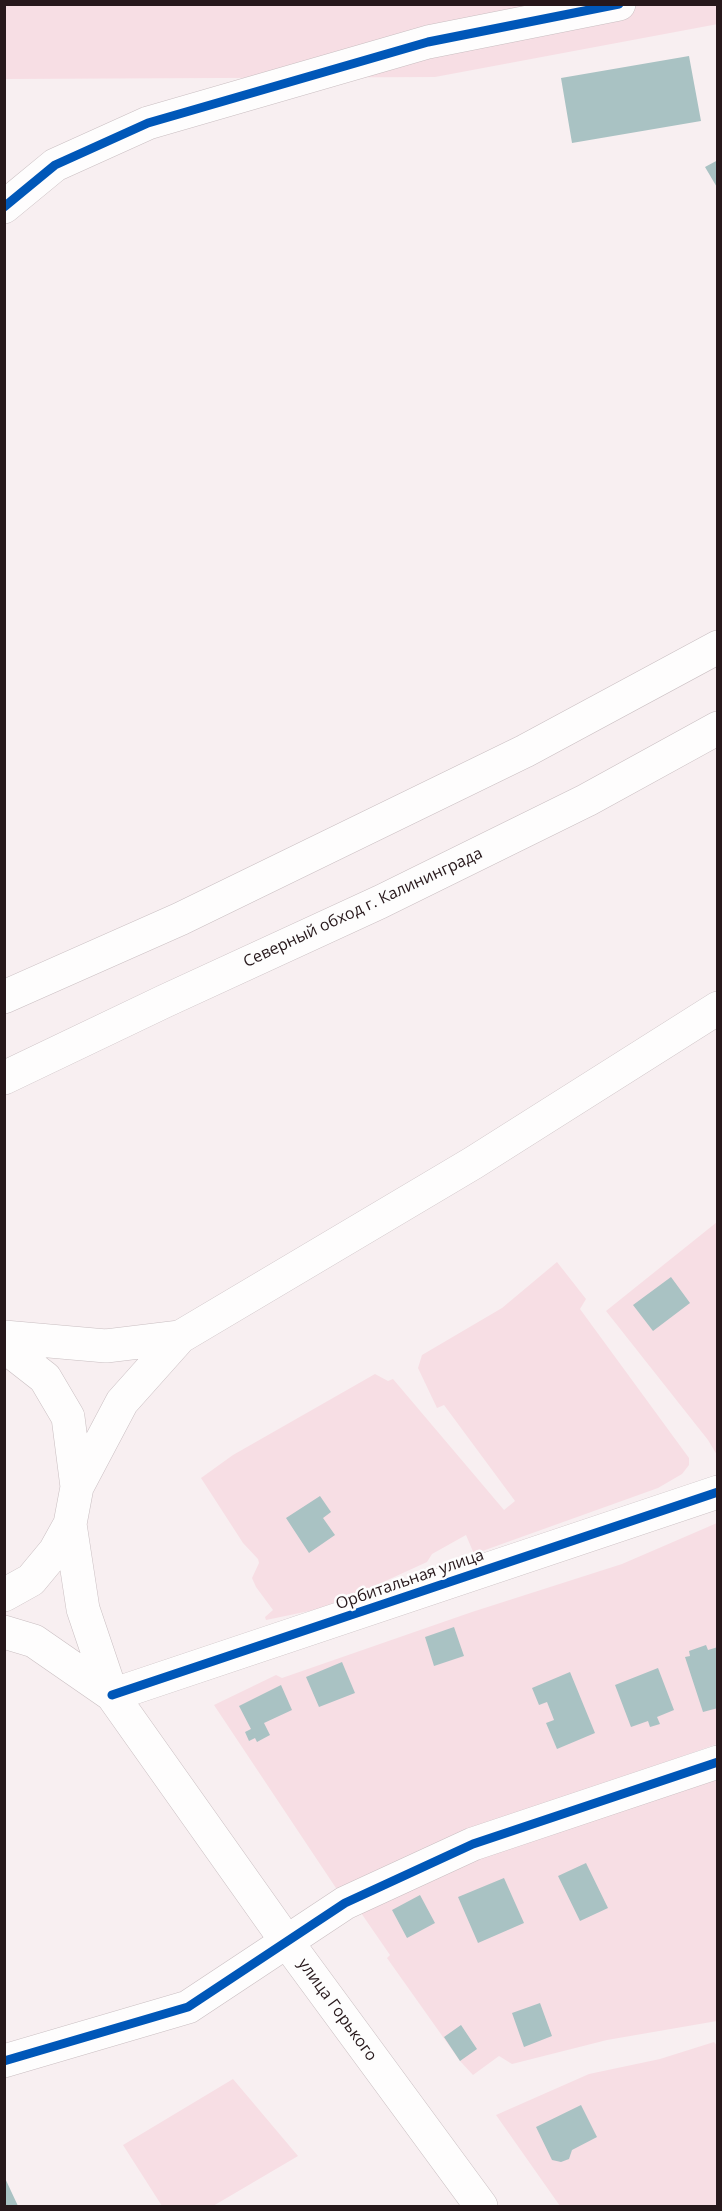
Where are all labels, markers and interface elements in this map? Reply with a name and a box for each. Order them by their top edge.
street label: Северный обход г. Калининграда [240,844,486,972]
street label: Орбитальная улица [333,1546,487,1614]
street label: улица Горького [293,1955,381,2065]

